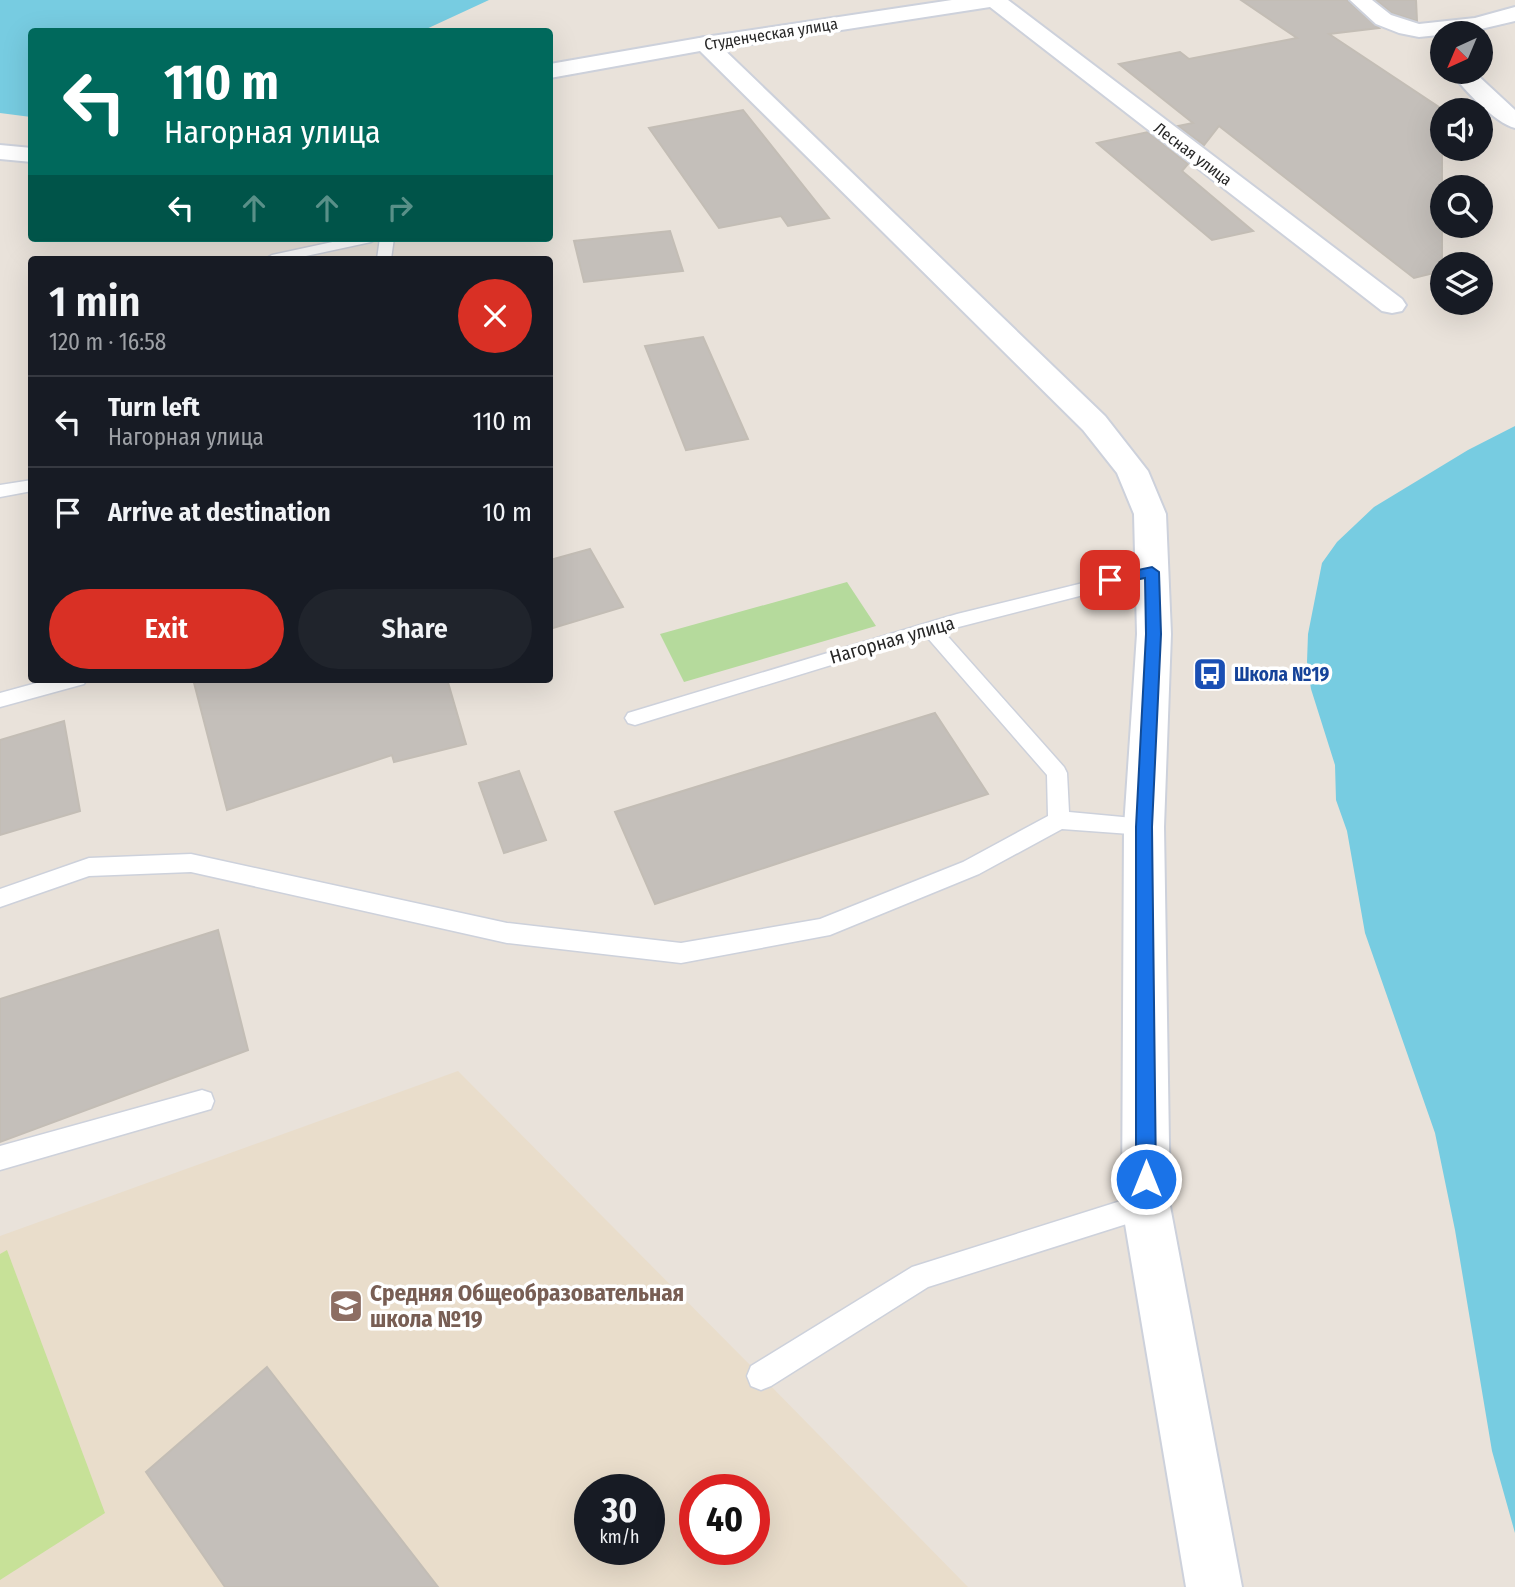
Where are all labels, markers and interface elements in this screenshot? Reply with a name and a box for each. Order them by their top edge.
street label: Студенческая улица [703,14,839,54]
north arrow [1430,21,1493,84]
map controls [1430,21,1493,315]
text: 110 m [164,53,279,112]
icon: left [49,56,140,147]
button: sound [1430,98,1493,161]
text: Нагорная улица [164,113,381,151]
street label: Лесная улица [1150,119,1236,189]
button: search [1430,175,1493,238]
icon: left [162,189,200,227]
icon: ahead [235,189,273,227]
icon: ahead [308,189,346,227]
icon: right [381,189,419,227]
button: layers [1430,252,1493,315]
text: 1 min [49,277,140,327]
button: close [458,279,532,353]
text: 120 m · 16:58 [49,328,166,356]
text: Turn left [108,392,200,423]
icon: left [49,403,87,441]
text: 110 m [472,406,532,437]
text: Нагорная улица [108,423,264,451]
icon: arrive [49,494,87,532]
text: Arrive at destination [108,497,331,528]
text: 10 m [482,497,532,528]
pin [1080,550,1140,610]
icon: arrive [1091,561,1129,599]
button: Exit [49,589,284,669]
button: Share [298,589,532,669]
street label: Нагорная улица [827,611,957,669]
bus stop icon: Школа №19 [1191,655,1229,693]
place label: Школа №19 [1234,663,1330,686]
position arrow [1109,1142,1183,1216]
place label: Средняя Общеобразовательная школа №19 [370,1279,684,1333]
school or university icon: Средняя Общеобразовательная школа №19 [327,1287,365,1325]
speed limit sign: 40 [679,1474,770,1565]
text: 30 [602,1489,637,1531]
text: km/h [599,1526,640,1548]

